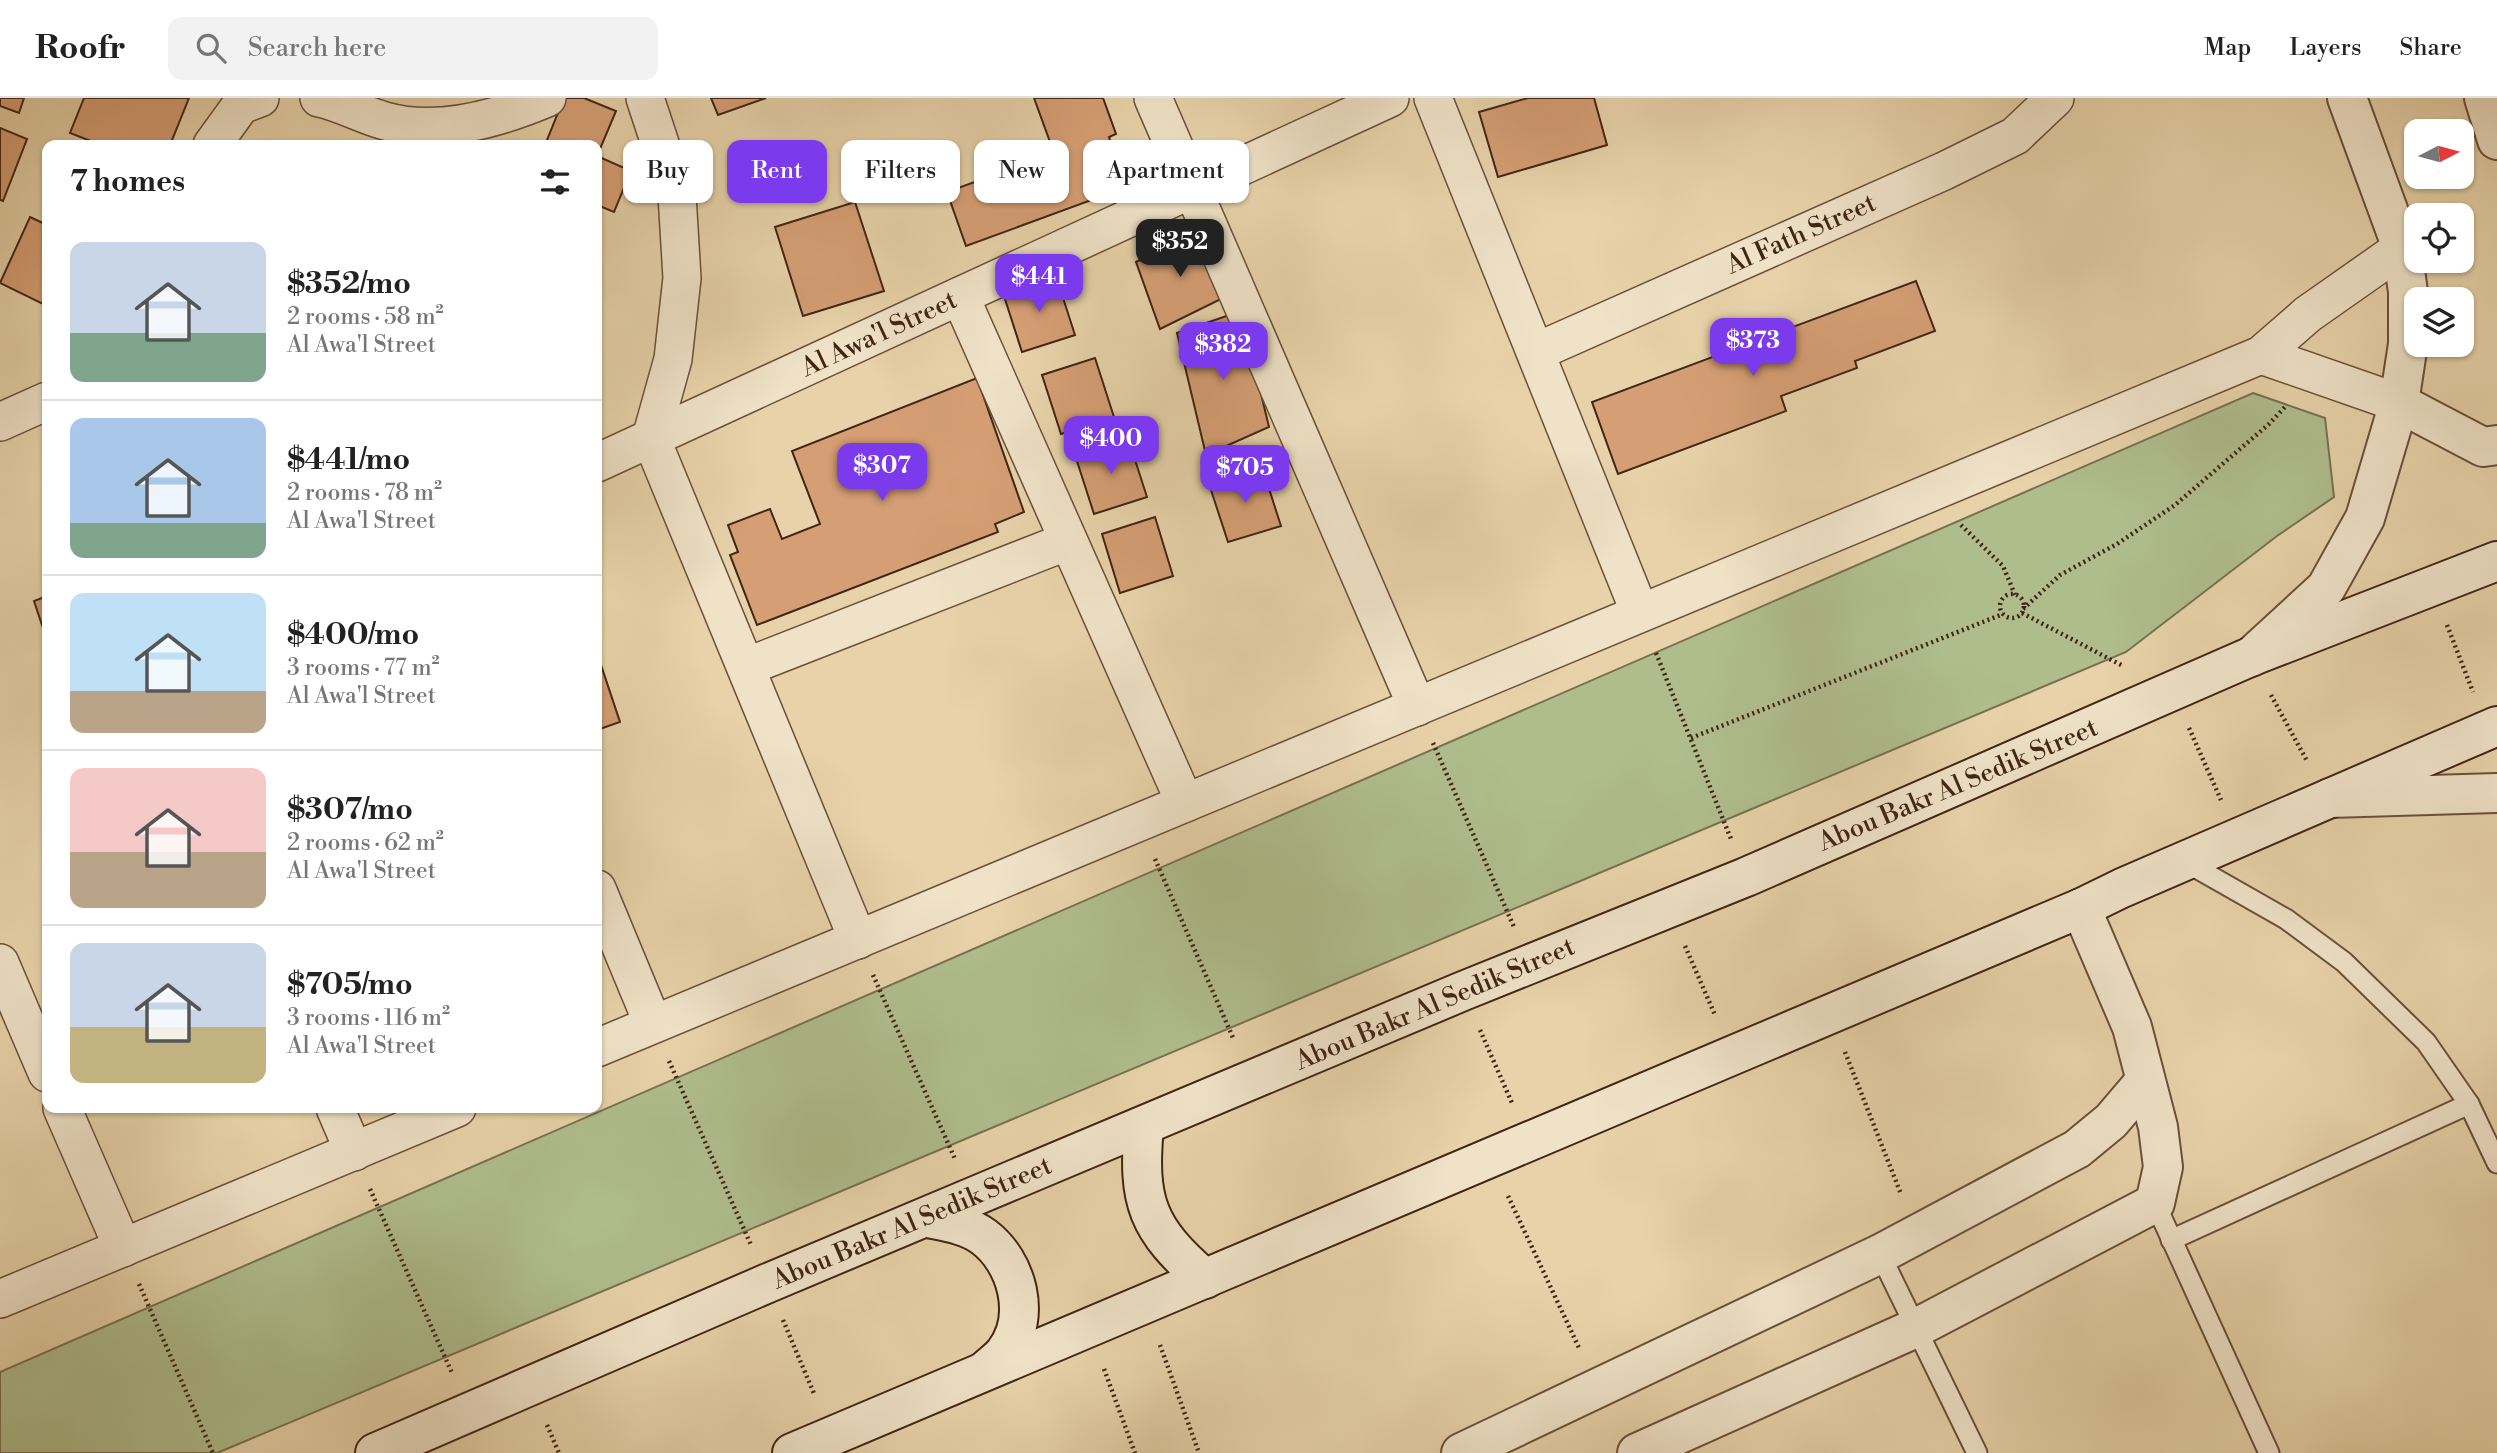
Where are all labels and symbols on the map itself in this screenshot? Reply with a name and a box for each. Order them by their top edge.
north arrow [2404,119,2474,189]
street label: Al Fath Street [1720,187,1881,282]
pin: $352 [1139,220,1221,279]
pin: $441 [998,254,1080,314]
street label: Al Awa'l Street [795,284,962,384]
pin: $373 [1712,318,1794,378]
pin: $382 [1182,322,1264,382]
pin: $400 [1070,416,1152,476]
pin: $307 [841,444,923,503]
pin: $705 [1204,446,1286,505]
street label: Abou Bakr Al Sedik Street [1813,712,2103,859]
street label: Abou Bakr Al Sedik Street [1290,931,1580,1078]
street label: Abou Bakr Al Sedik Street [767,1150,1057,1297]

